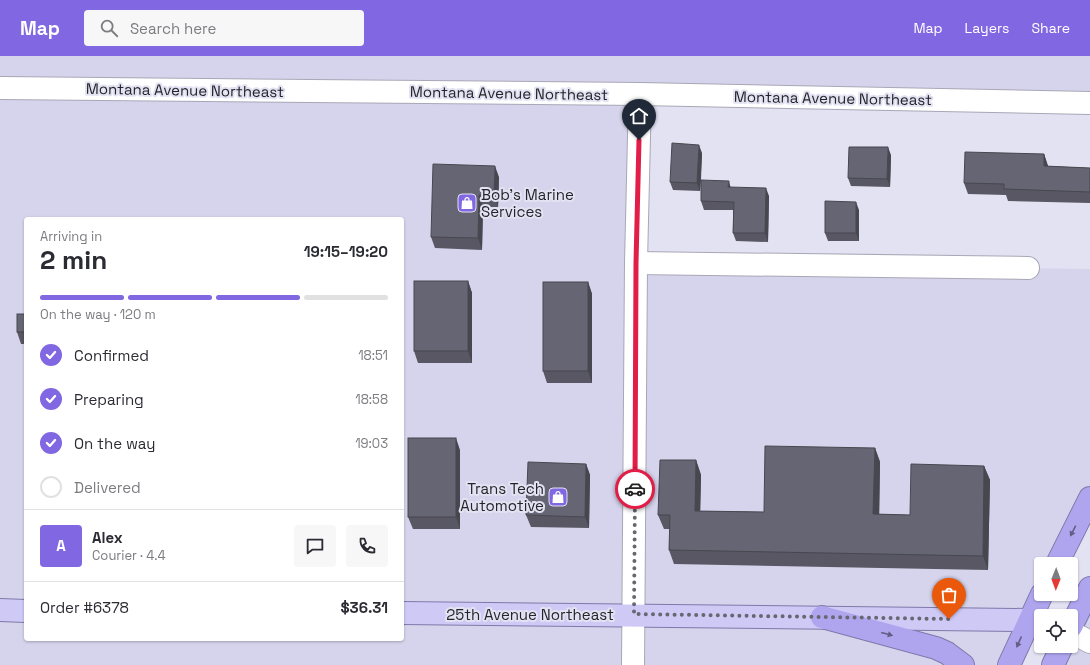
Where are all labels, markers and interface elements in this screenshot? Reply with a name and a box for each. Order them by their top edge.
search box [84,10,364,46]
text: Map [20,16,60,41]
icon: search [98,17,120,39]
text: Search here [130,19,216,38]
text: Map [913,19,943,37]
text: Layers [965,19,1009,37]
text: Share [1031,19,1070,37]
street label: Montana Avenue Northeast [86,79,284,101]
street label: Montana Avenue Northeast [410,82,608,104]
street label: Montana Avenue Northeast [734,87,932,109]
pin [622,99,656,140]
icon: home [628,105,650,127]
place label: Bob's Marine Services [481,185,574,221]
shop icon: Bob's Marine Services [456,192,478,214]
text: Arriving in [40,228,102,245]
text: 19:15–19:20 [304,242,388,261]
text: 2 min [40,243,107,277]
text: On the way · 120 m [40,306,156,323]
icon: check [40,344,62,366]
text: Confirmed [74,346,149,365]
text: 18:51 [358,347,388,364]
icon: check [40,388,62,410]
text: Preparing [74,390,144,409]
text: 18:58 [355,391,388,408]
icon: check [40,432,62,454]
text: On the way [74,434,155,453]
text: 19:03 [355,435,388,452]
courier [615,469,655,509]
text: Delivered [74,478,141,497]
icon: car [624,478,646,500]
place label: Trans Tech Automotive [460,479,544,515]
shop icon: Trans Tech Automotive [547,486,569,508]
button: chat [294,525,336,567]
button: phone [346,525,388,567]
one-way arrow [1070,525,1077,537]
text: Alex [92,528,123,547]
text: A [56,536,66,555]
text: Courier · 4.4 [92,547,166,564]
north arrow [1034,557,1078,601]
map controls [1034,557,1078,653]
pin [932,578,966,619]
icon: bag [938,584,960,606]
text: Order #6378 [40,598,129,617]
text: $36.31 [340,598,388,617]
street label: 25th Avenue Northeast [446,605,614,624]
button: locate [1034,609,1078,653]
one-way arrow [881,632,893,638]
one-way arrow [1016,636,1022,648]

